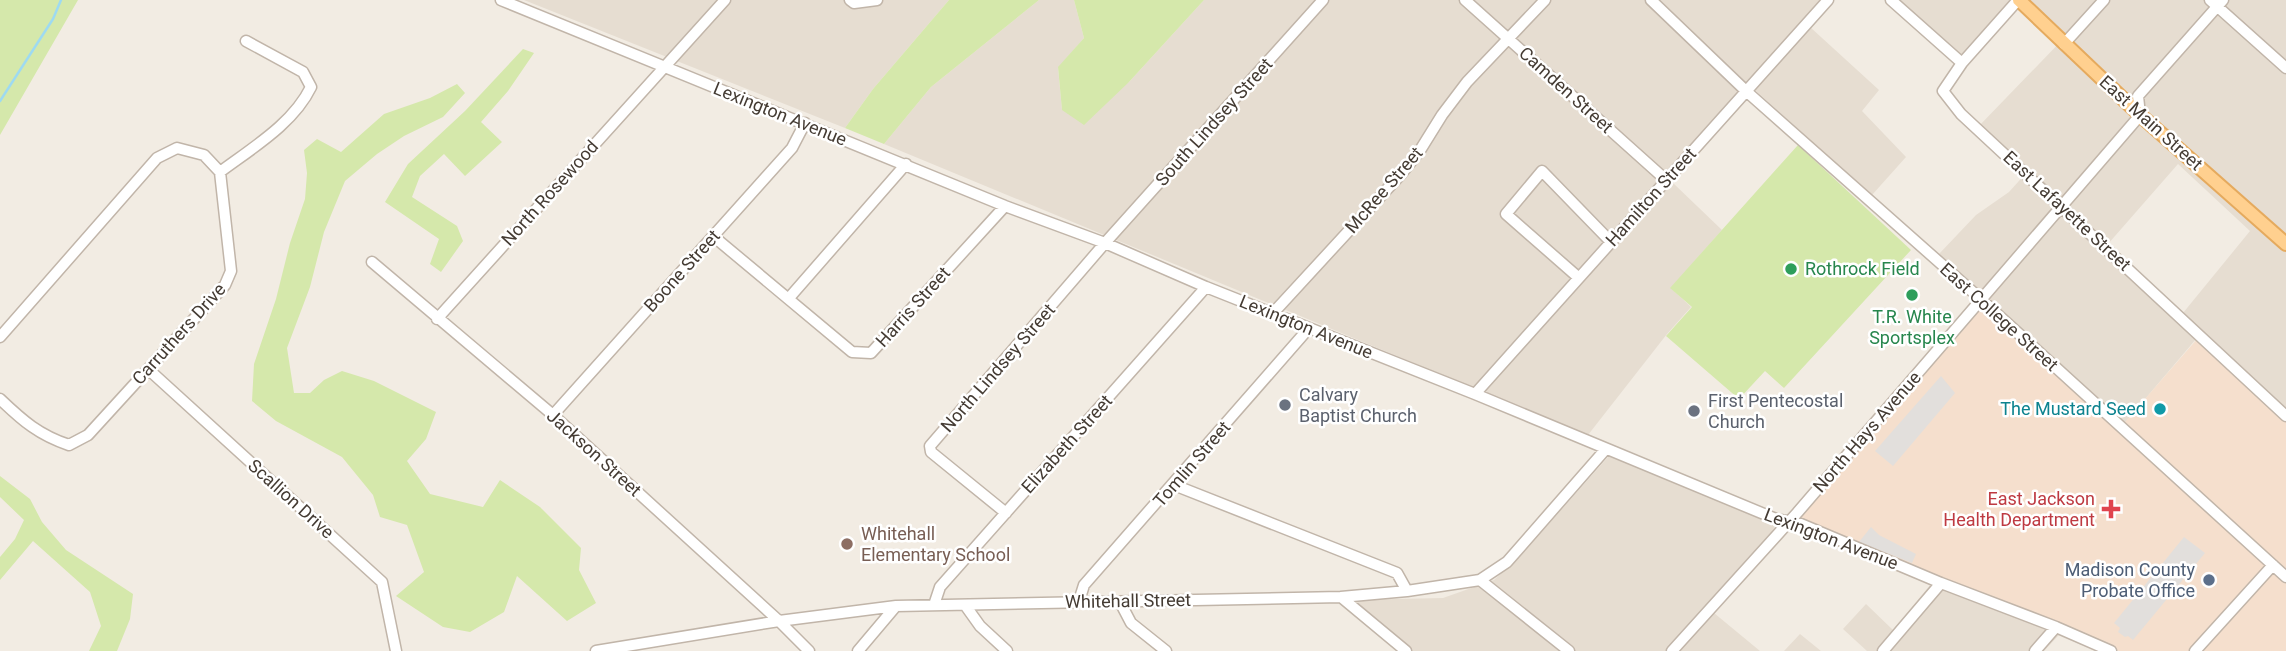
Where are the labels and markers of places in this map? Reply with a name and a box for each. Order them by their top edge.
place label: Rothrock Field [1805,258,1920,279]
marker: Rothrock Field [1783,261,1799,277]
marker: T.R. White Sportsplex [1904,287,1920,303]
place label: T.R. White Sportsplex [1869,306,1955,348]
place label: Calvary Baptist Church [1299,384,1417,426]
place label: First Pentecostal Church [1708,390,1843,432]
marker: Calvary Baptist Church [1277,397,1293,413]
place label: The Mustard Seed [2000,398,2146,419]
marker: The Mustard Seed [2152,401,2168,417]
marker: First Pentecostal Church [1686,403,1702,419]
place label: East Jackson Health Department [1943,488,2095,530]
marker: East Jackson Health Department [2101,499,2121,519]
place label: Whitehall Elementary School [861,523,1010,565]
marker: Whitehall Elementary School [839,536,855,552]
place label: Madison County Probate Office [2065,559,2195,601]
marker: Madison County Probate Office [2201,572,2217,588]

